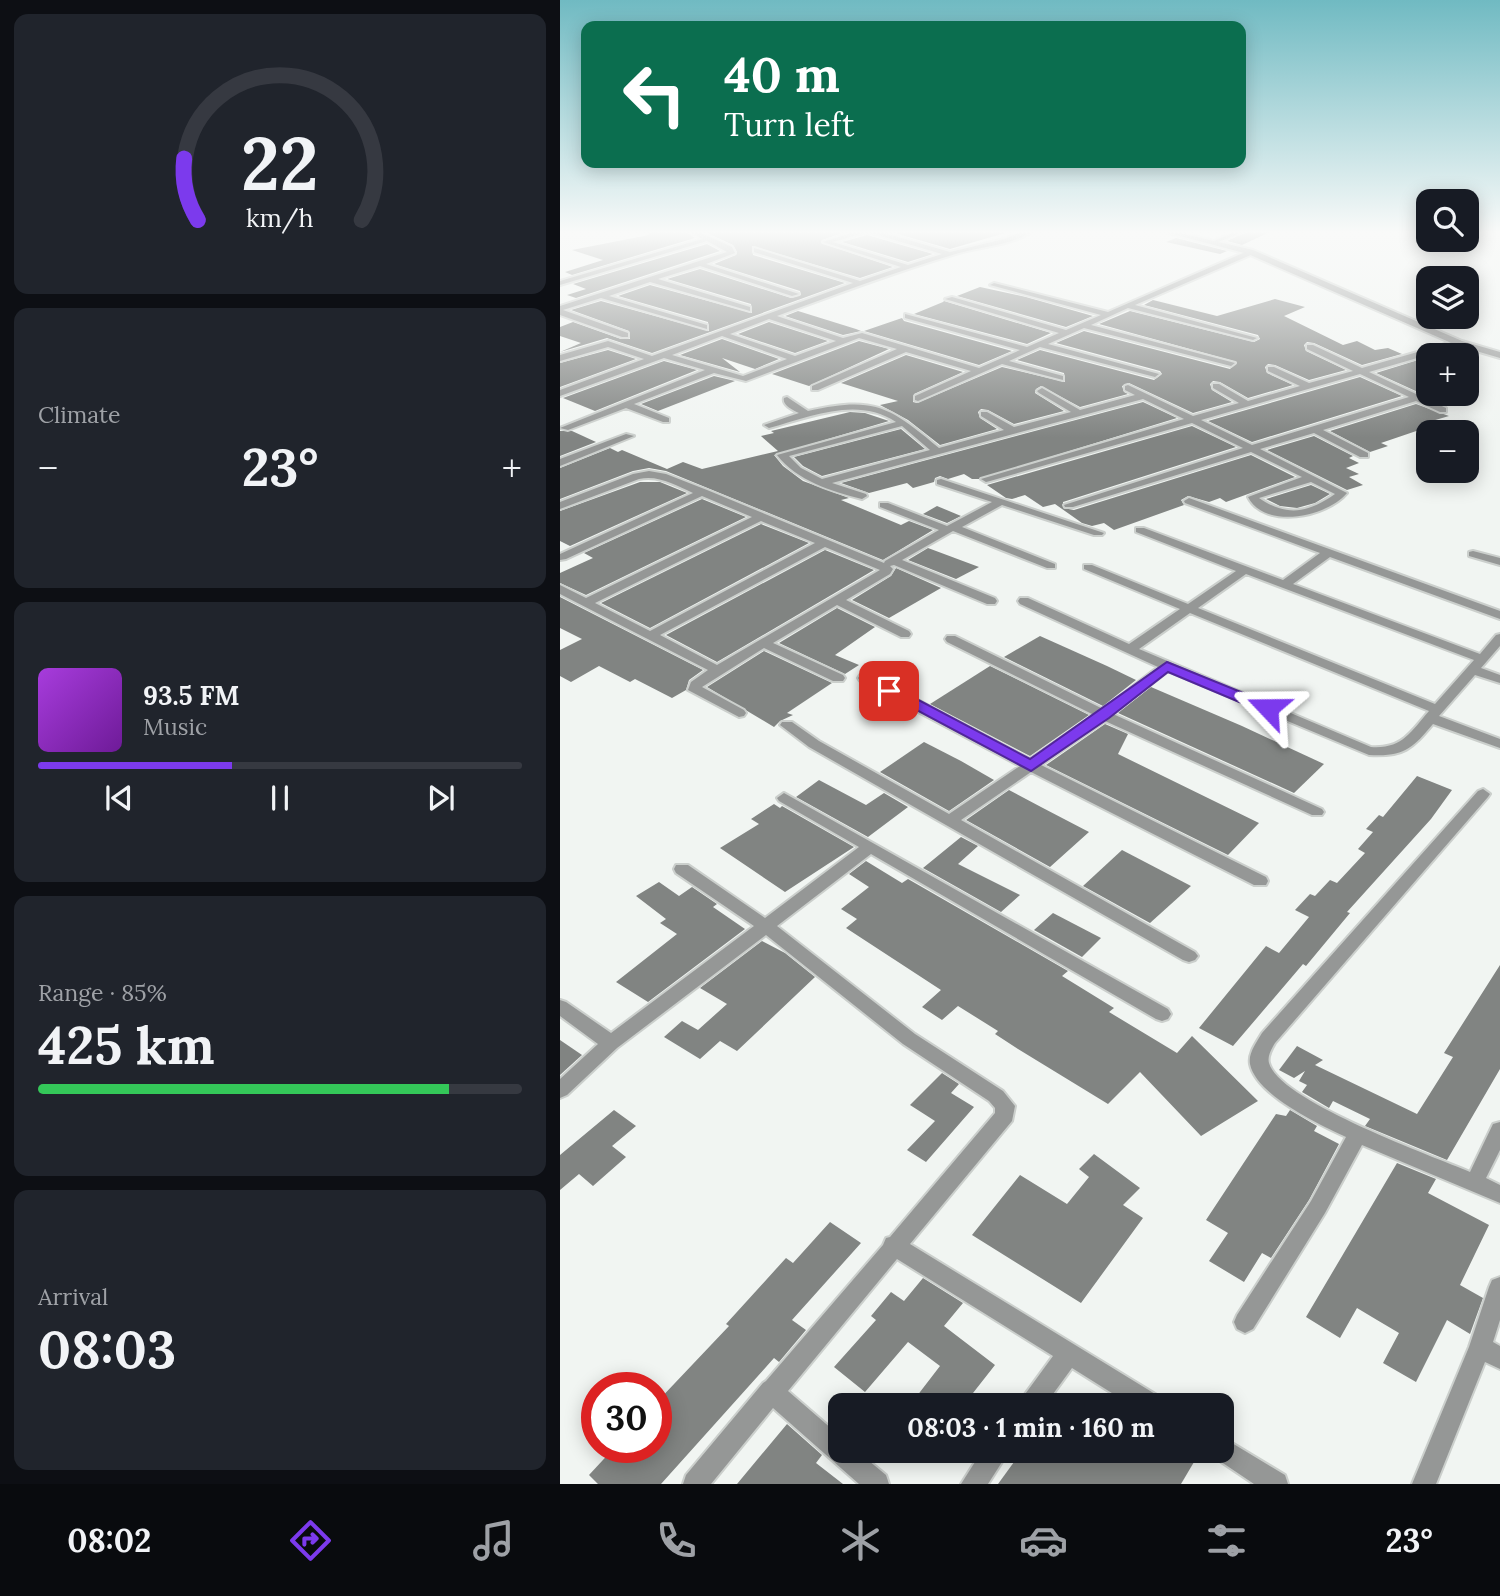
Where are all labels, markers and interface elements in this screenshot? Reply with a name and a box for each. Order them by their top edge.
text: 40 m [724,43,840,105]
icon: left [609,49,700,140]
text: Turn left [724,104,854,145]
text: 22 [241,117,319,210]
map controls [1416,189,1479,483]
button: search [1416,189,1479,252]
text: km/h [246,202,314,234]
button: layers [1416,266,1479,329]
button: + [1416,343,1479,406]
text: Climate [38,400,120,429]
button: − [1416,420,1479,483]
text: 23° [242,434,318,500]
text: − [38,444,58,492]
text: + [502,444,522,492]
pin [859,661,919,721]
position arrow [1231,671,1305,745]
icon: arrive [870,672,908,710]
text: 93.5 FM [143,679,240,712]
text: Music [143,712,207,741]
icon: previous [100,779,138,817]
icon: pause [261,779,299,817]
icon: next [422,779,460,817]
text: Range · 85% [38,978,167,1007]
text: 425 km [38,1012,215,1078]
text: Arrival [38,1282,108,1311]
text: 08:03 [38,1316,176,1382]
speed limit sign: 30 [581,1372,672,1463]
text: 08:03 · 1 min · 160 m [907,1411,1155,1444]
icon: directions [286,1516,335,1565]
icon: music [469,1516,518,1565]
icon: phone [652,1516,701,1565]
icon: climate [836,1516,885,1565]
icon: car [1019,1516,1068,1565]
icon: filters [1202,1516,1251,1565]
text: 08:02 [67,1520,151,1561]
text: 23° [1386,1520,1433,1561]

